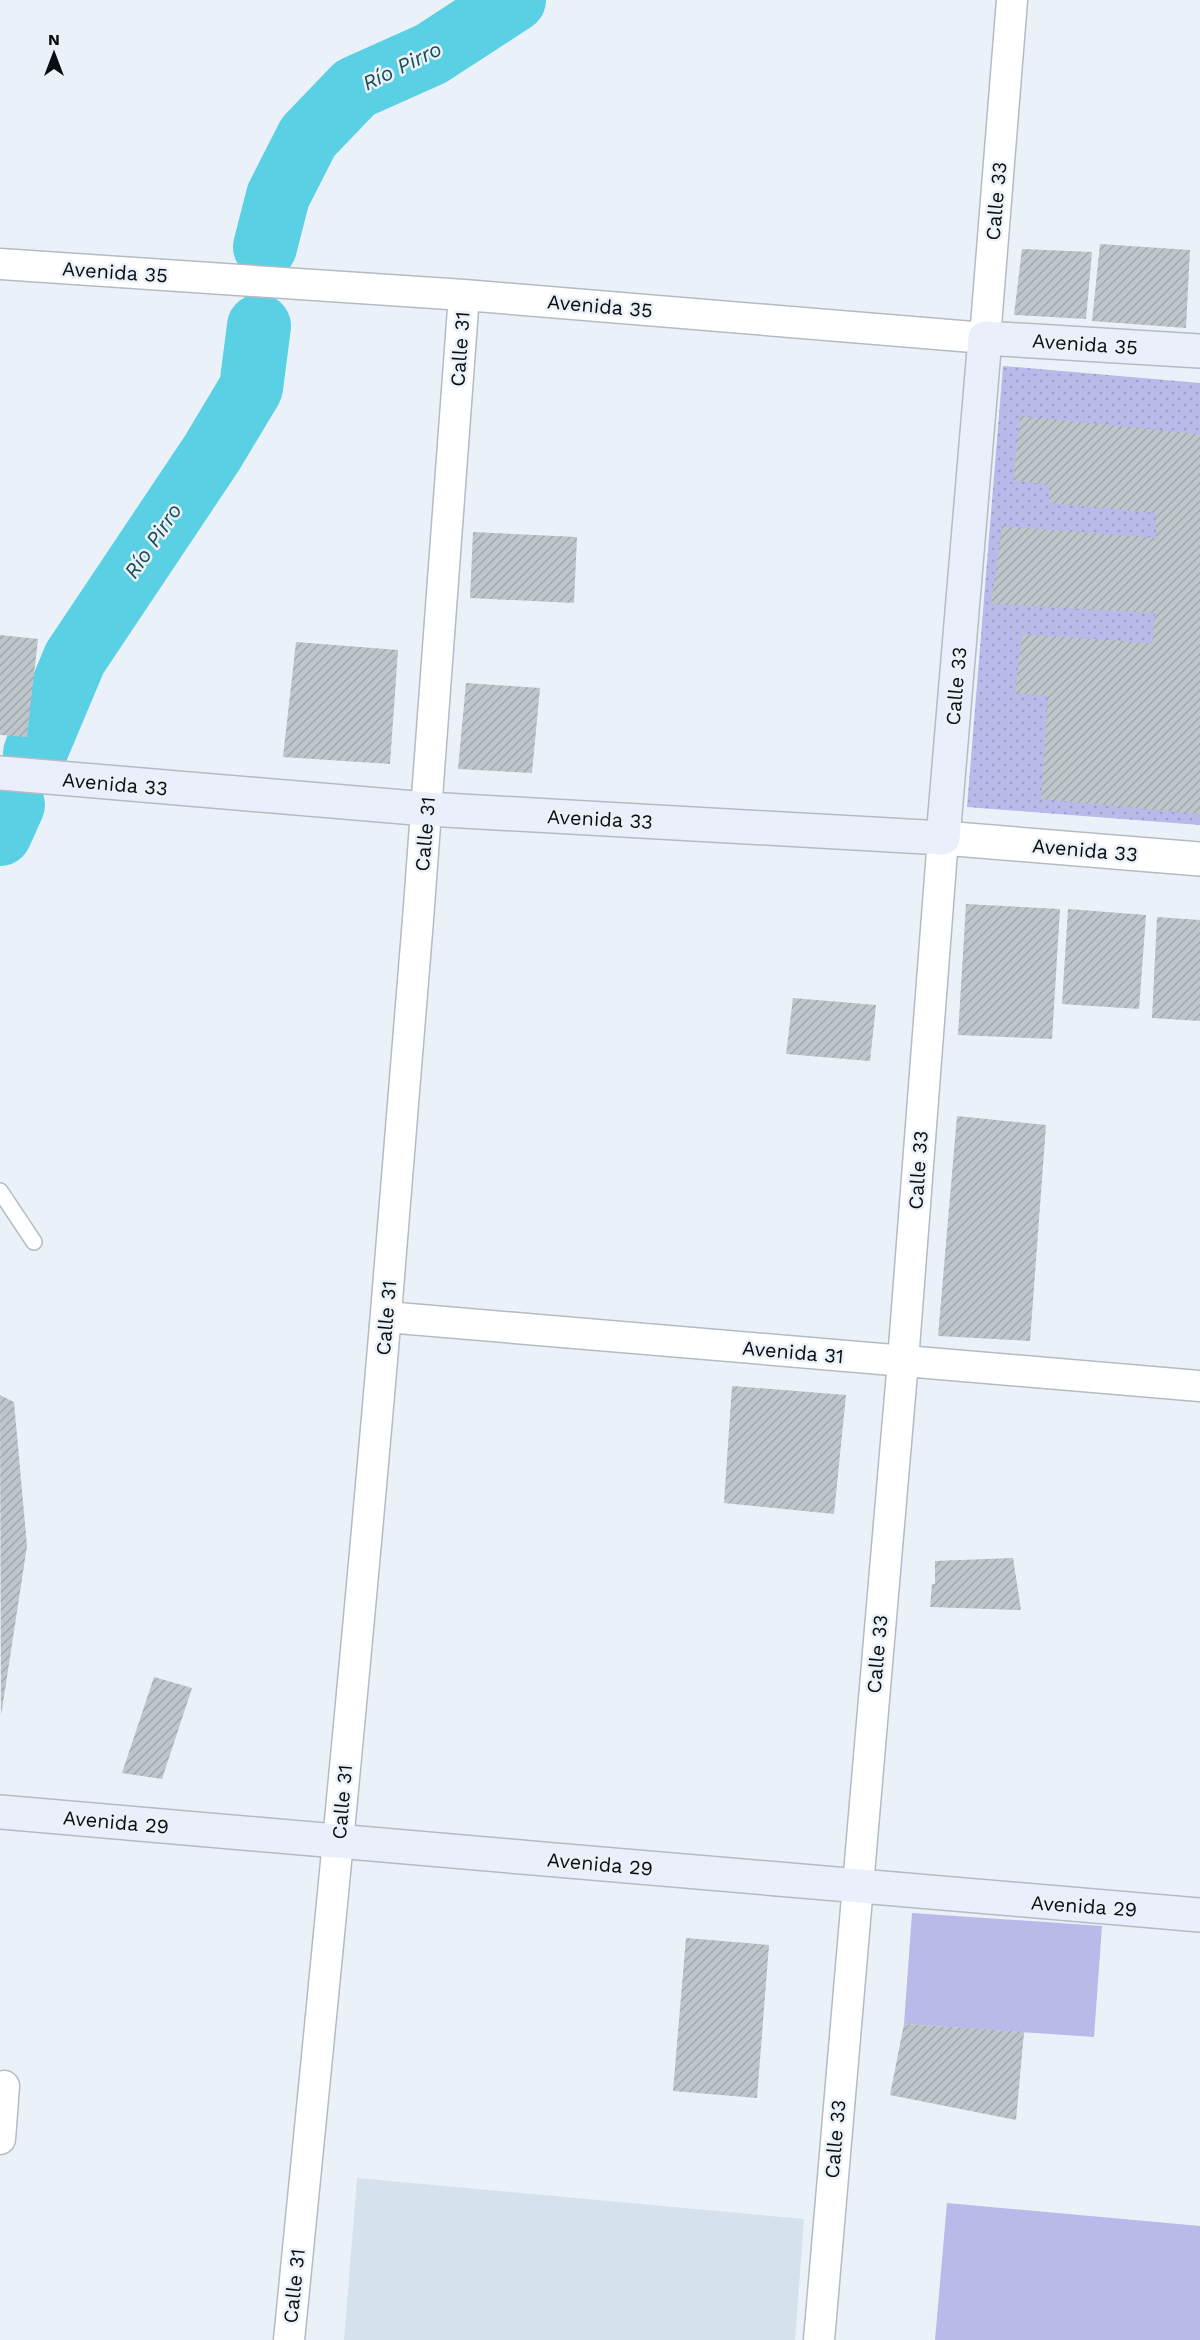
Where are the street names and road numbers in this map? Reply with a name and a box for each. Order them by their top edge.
street label: Calle 33 [981,161,1011,241]
street label: Avenida 35 [61,256,169,288]
street label: Avenida 35 [546,289,654,323]
street label: Calle 31 [445,311,475,387]
street label: Avenida 35 [1031,328,1139,360]
street label: Calle 33 [941,646,971,726]
street label: Avenida 33 [61,767,169,801]
street label: Calle 31 [410,796,440,872]
street label: Avenida 33 [547,804,653,834]
street label: Avenida 33 [1031,833,1139,867]
street label: Calle 33 [903,1130,933,1210]
street label: Calle 31 [371,1280,401,1356]
street label: Avenida 31 [741,1336,845,1368]
street label: Calle 33 [862,1614,892,1694]
street label: Calle 31 [327,1764,357,1840]
street label: Avenida 29 [62,1805,170,1839]
street label: Avenida 29 [546,1847,654,1881]
street label: Avenida 29 [1030,1890,1138,1922]
street label: Calle 33 [820,2099,850,2179]
street label: Calle 31 [278,2247,310,2325]

